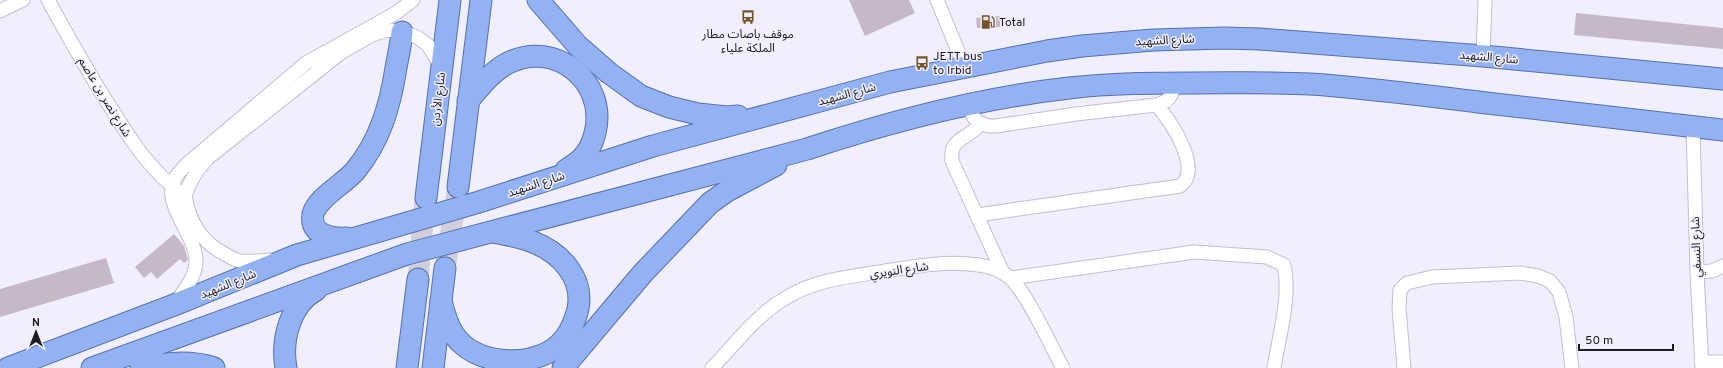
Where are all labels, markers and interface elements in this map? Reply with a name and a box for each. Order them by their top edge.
bus stop icon: موقف باصات مطار الملكة علياء [740,9,756,25]
fuel station icon: Total [980,14,996,30]
place label: Total [999,15,1025,31]
place label: موقف باصات مطار الملكة علياء [701,27,794,57]
street label: شارع الشهيد [1135,31,1195,51]
street label: شارع الشهيد [1459,47,1519,69]
place label: JETT bus to Irbid [933,49,982,79]
street label: شارع نصر بن عاصم [74,55,134,140]
bus stop icon: JETT bus to Irbid [914,55,930,71]
street label: شارع الأردن [428,71,450,127]
street label: شارع الشهيد [817,80,878,110]
street label: شارع الشهيد [506,168,567,202]
street label: شارع النسفي [1688,216,1707,278]
street label: شارع النويري [869,259,930,284]
street label: شارع الشهيد [198,266,259,303]
north arrow [16,312,56,352]
text: N [32,316,40,330]
scale bar [1579,326,1673,352]
text: 50 m [1585,333,1613,349]

